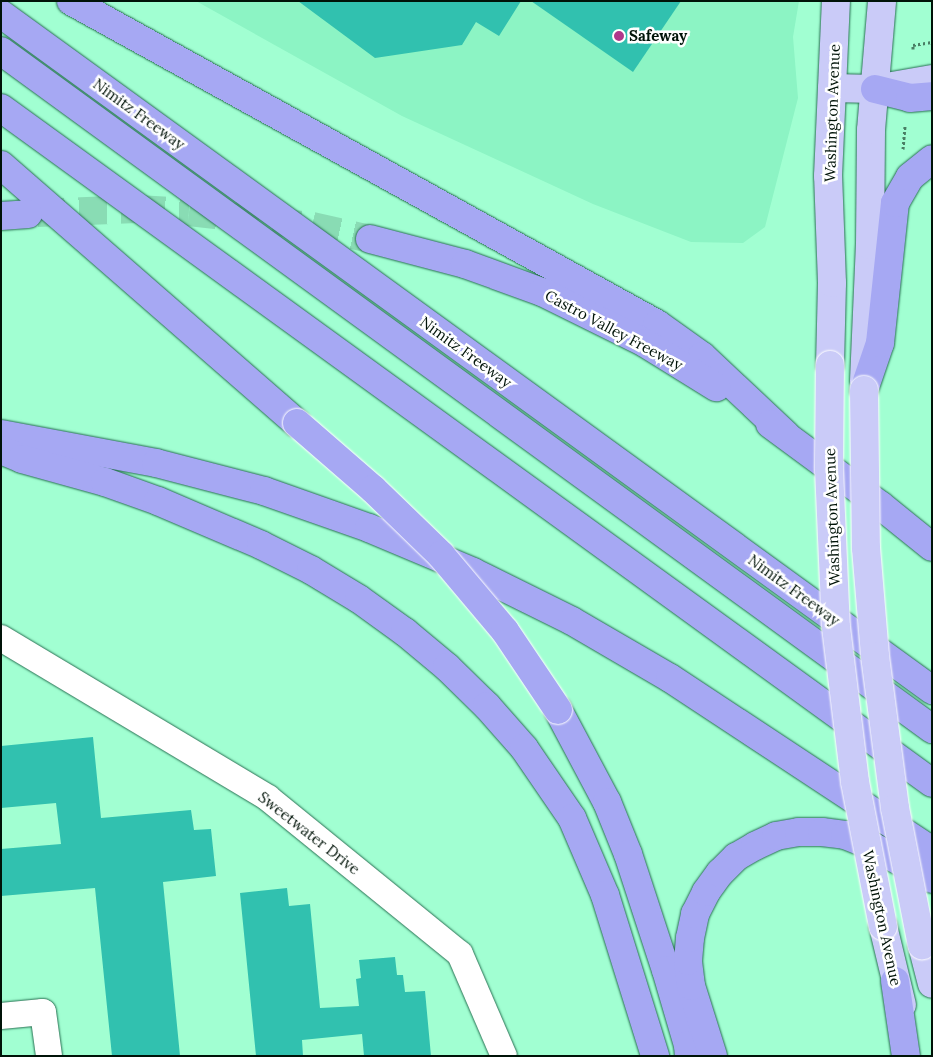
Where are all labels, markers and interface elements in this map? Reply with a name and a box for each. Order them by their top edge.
place label: Safeway [629,27,687,45]
marker: Safeway [613,30,625,42]
street label: Washington Avenue [821,44,843,182]
street label: Nimitz Freeway [90,75,188,153]
street label: Castro Valley Freeway [542,286,686,374]
street label: Nimitz Freeway [417,313,515,391]
street label: Washington Avenue [821,448,843,586]
street label: Nimitz Freeway [745,551,843,629]
street label: Sweetwater Drive [255,788,363,878]
street label: Washington Avenue [859,849,905,987]

